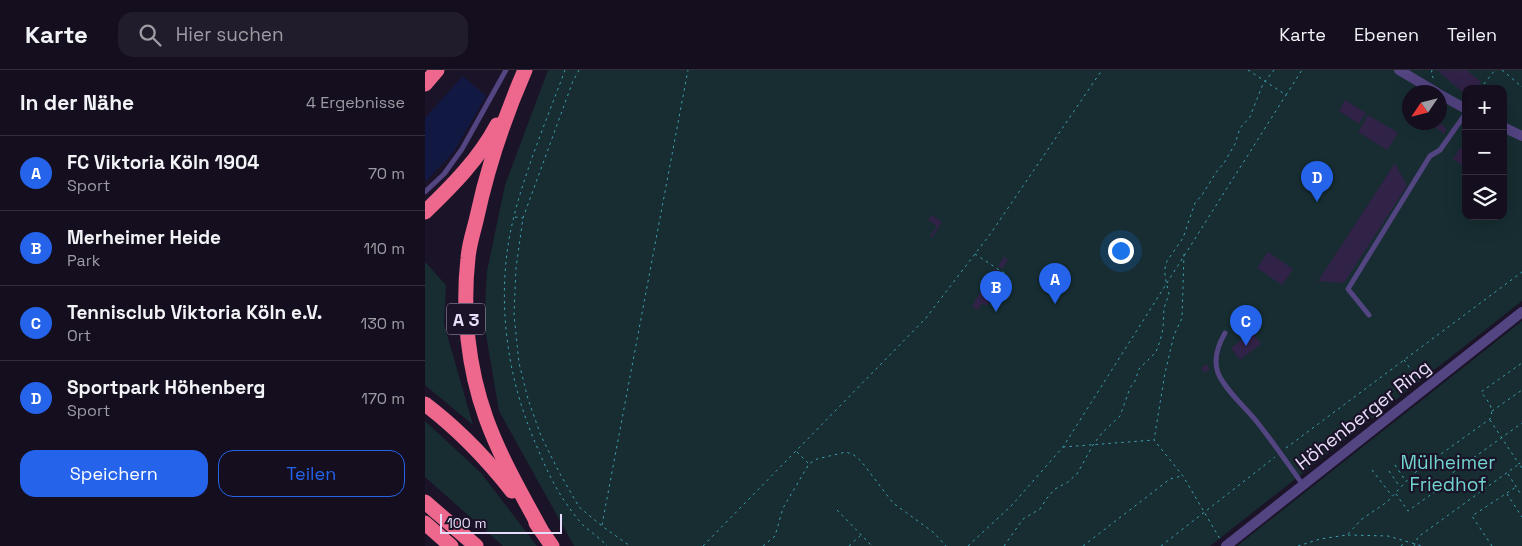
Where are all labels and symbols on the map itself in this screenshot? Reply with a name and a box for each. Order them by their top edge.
north arrow [1402,85,1447,130]
pin: D [1301,161,1333,202]
your location [1108,238,1134,264]
pin: A [1039,263,1071,304]
pin: B [980,271,1012,312]
road number: A 3 [447,303,485,334]
pin: C [1230,305,1262,346]
street label: Höhenberger Ring [1290,354,1436,476]
park label: Mülheimer Friedhof [1400,450,1496,497]
scale bar [440,511,563,534]

